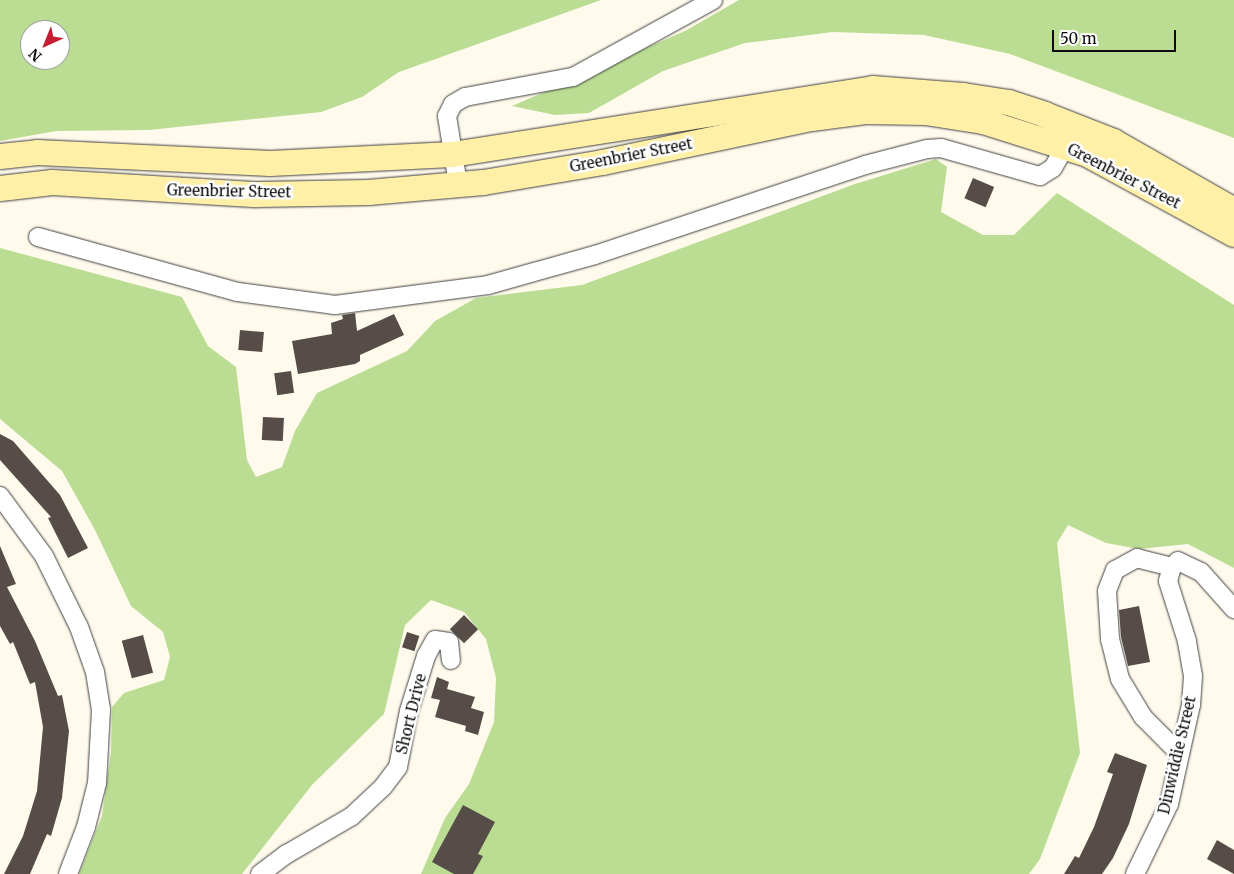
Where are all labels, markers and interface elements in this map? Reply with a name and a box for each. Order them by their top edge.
north arrow [20,20,70,70]
scale bar [1054,20,1178,52]
text: 50 m [1060,29,1097,48]
text: N [25,45,46,65]
street label: Greenbrier Street [568,134,694,176]
street label: Greenbrier Street [1065,140,1183,212]
street label: Greenbrier Street [167,181,291,201]
street label: Short Drive [392,672,430,756]
street label: Dinwiddie Street [1155,694,1199,816]

